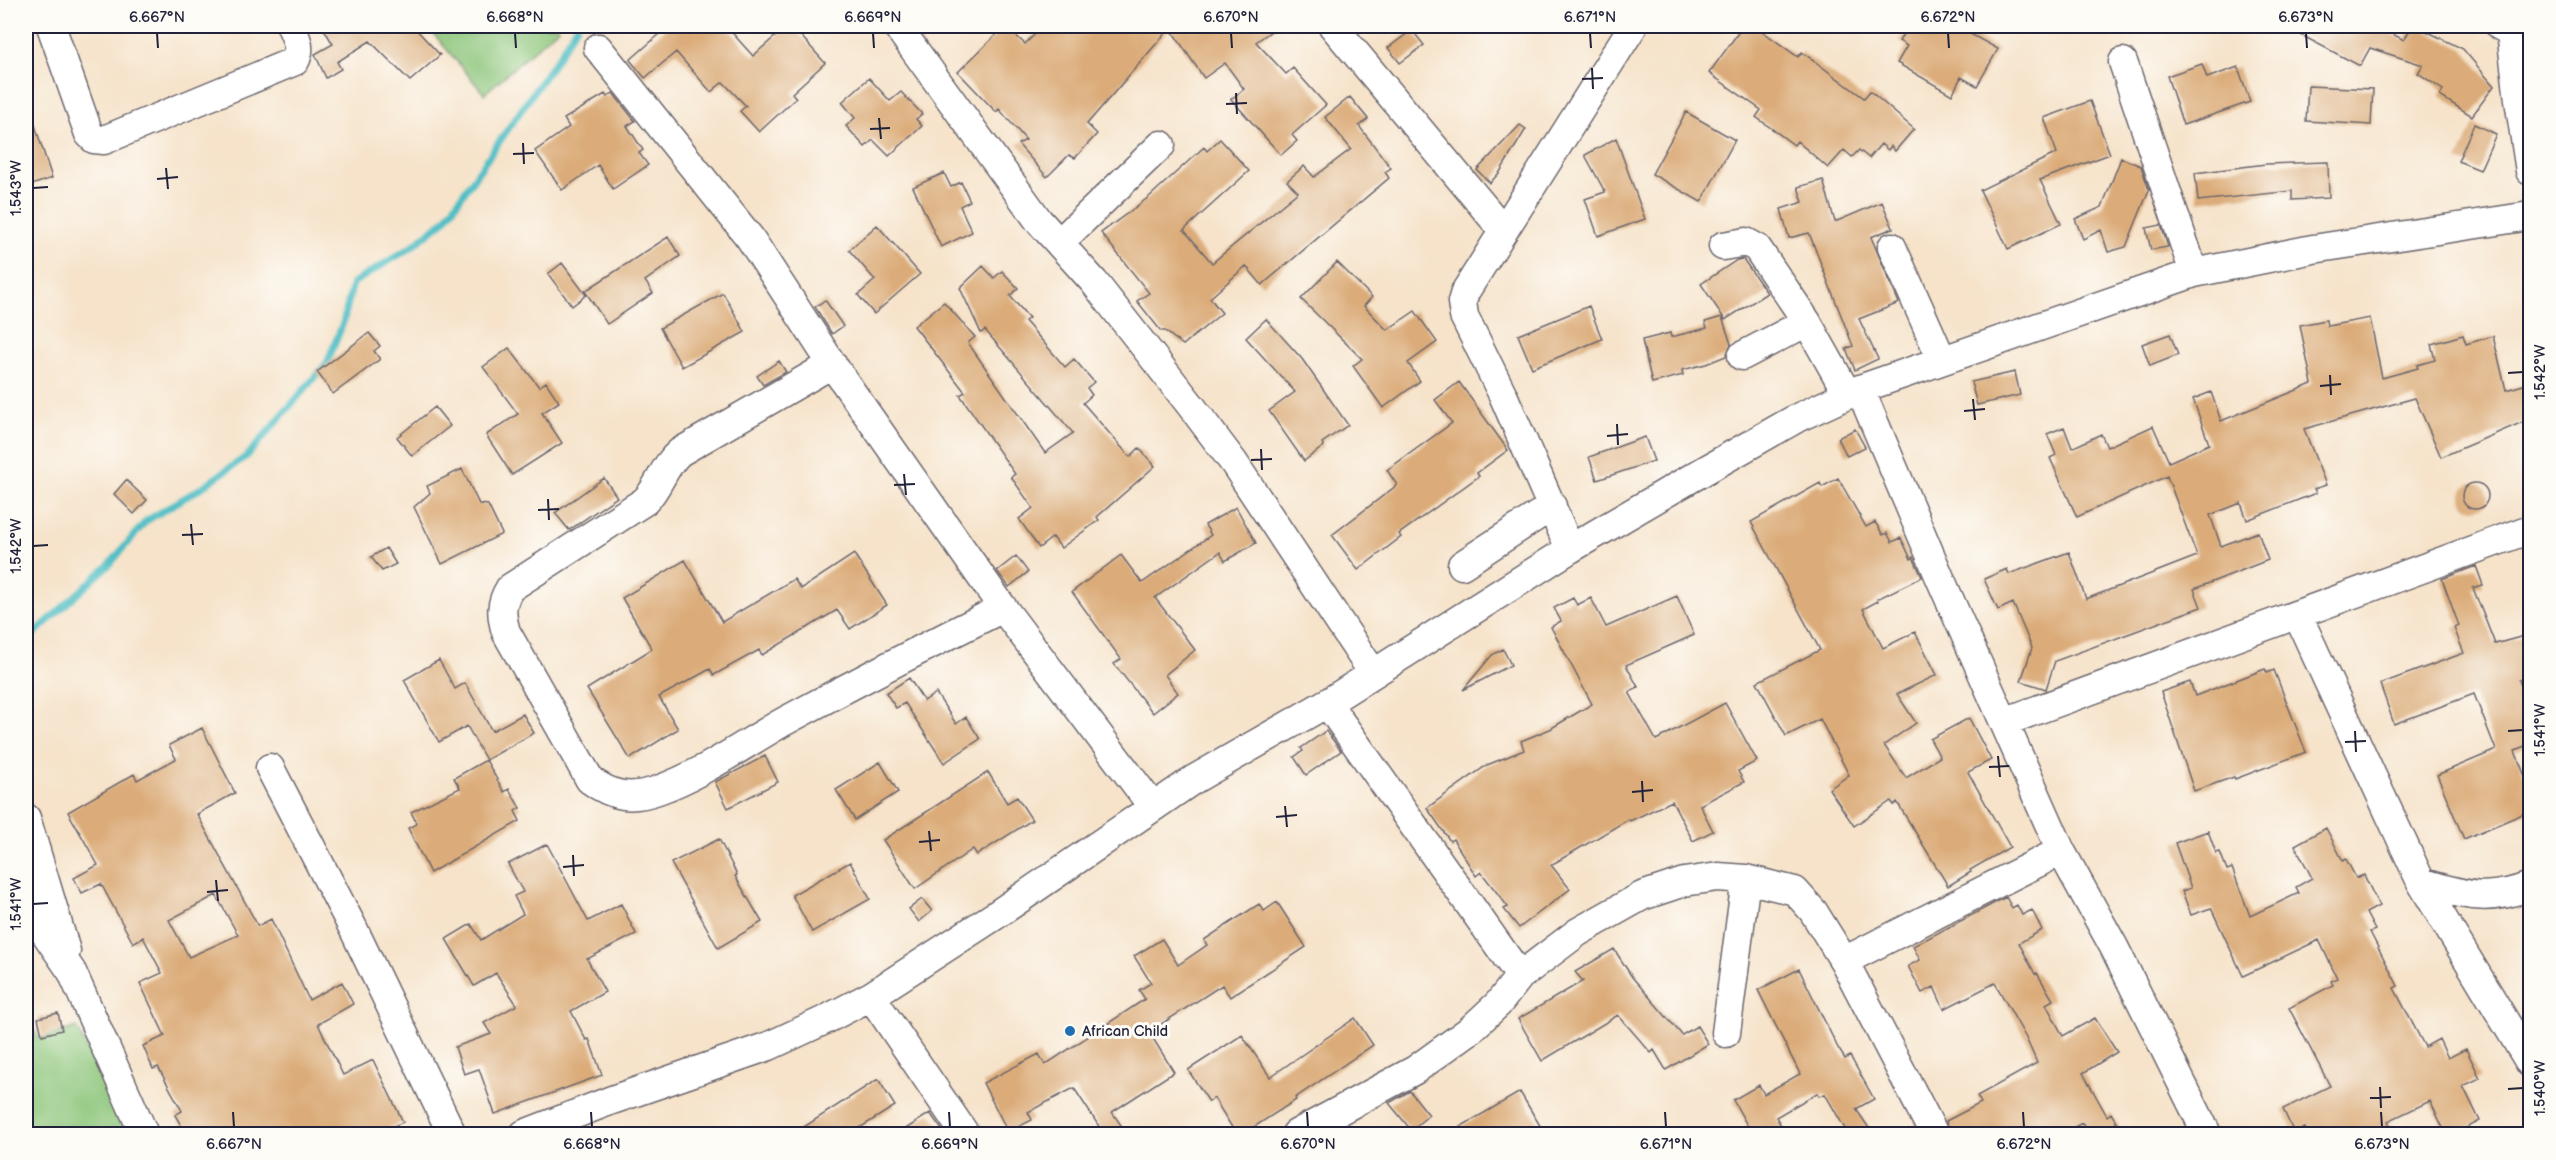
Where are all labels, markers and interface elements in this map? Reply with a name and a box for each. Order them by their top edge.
text: 6.667°N [129,8,185,27]
text: 6.668°N [486,8,544,27]
text: 6.669°N [844,8,902,27]
text: 6.670°N [1203,8,1259,27]
text: 6.671°N [1564,8,1616,27]
text: 6.672°N [1920,8,1976,27]
text: 6.673°N [2278,8,2334,27]
text: 1.543°W [7,160,26,216]
text: 1.542°W [2531,344,2550,400]
text: 1.542°W [7,518,26,574]
text: 1.541°W [2531,703,2550,756]
text: 1.541°W [7,877,26,930]
place label: African Child [1082,1022,1168,1041]
marker: African Child [1063,1024,1077,1038]
text: 1.540°W [2531,1060,2550,1116]
text: 6.667°N [206,1135,262,1154]
text: 6.668°N [563,1135,621,1154]
text: 6.669°N [921,1135,979,1154]
text: 6.670°N [1280,1135,1336,1154]
text: 6.671°N [1640,1135,1692,1154]
text: 6.672°N [1996,1135,2052,1154]
text: 6.673°N [2354,1135,2410,1154]

